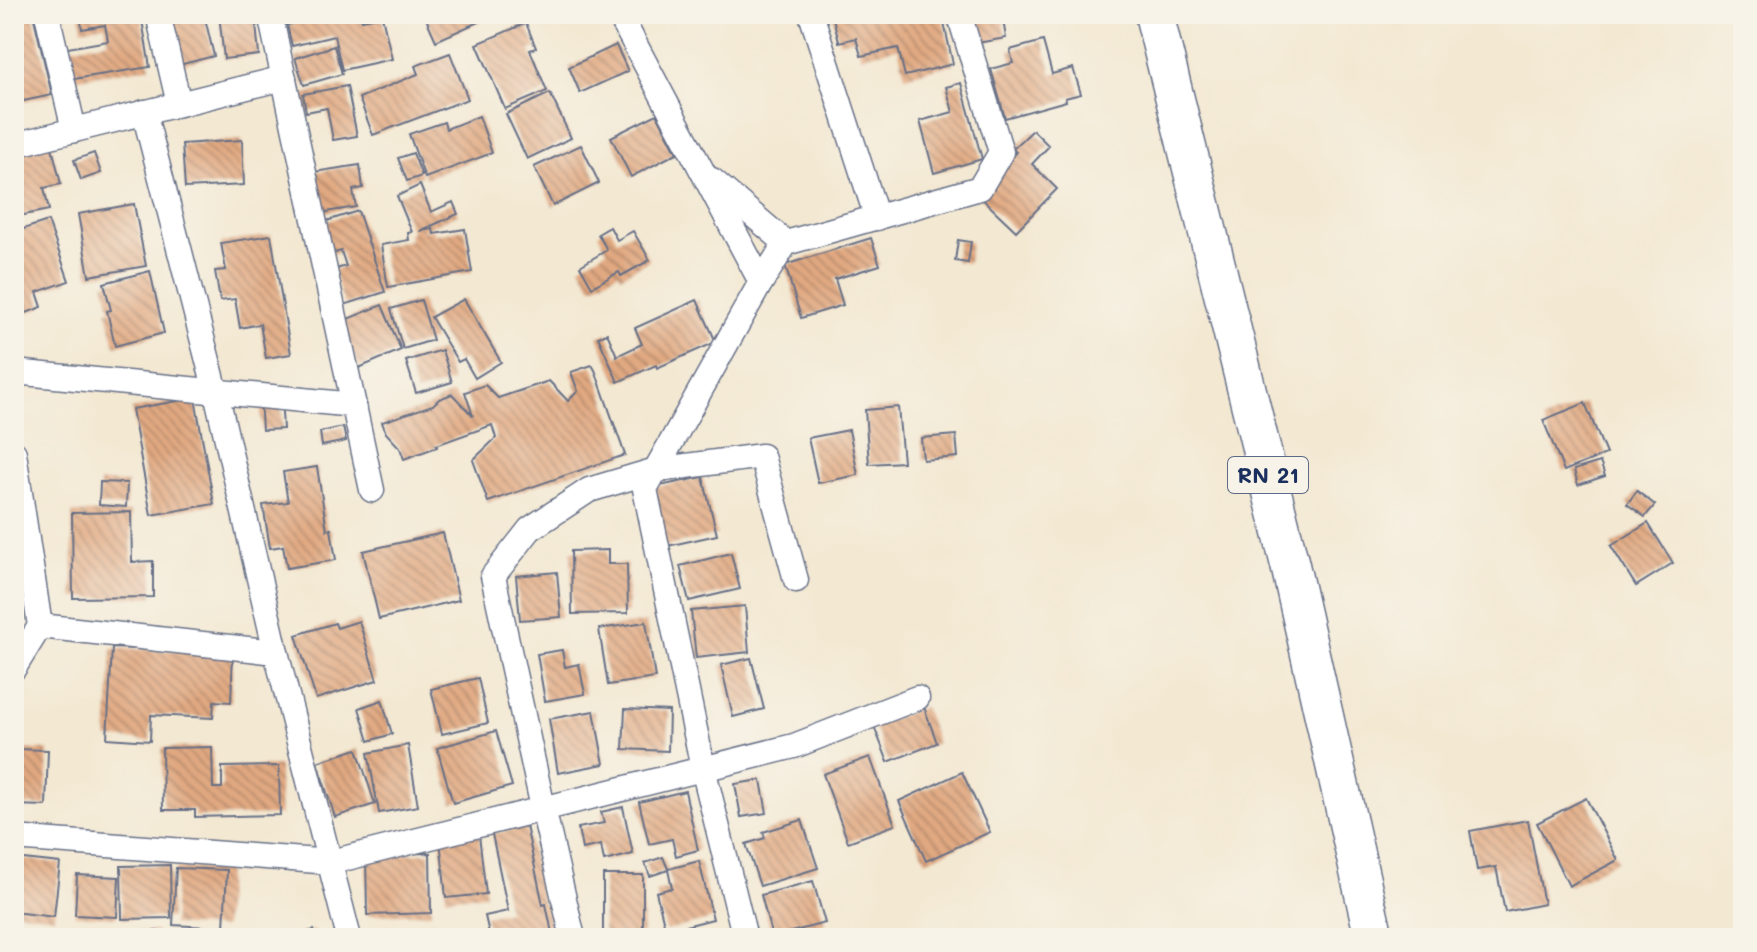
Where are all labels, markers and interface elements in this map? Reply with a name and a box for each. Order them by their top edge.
road number: RN 21 [1228,457,1308,493]

